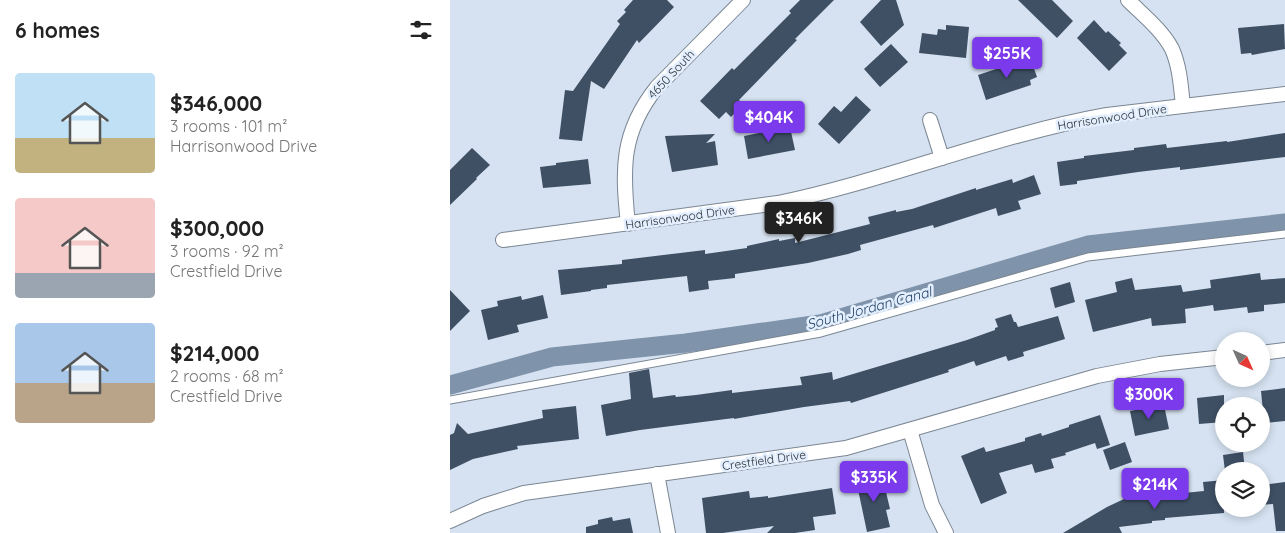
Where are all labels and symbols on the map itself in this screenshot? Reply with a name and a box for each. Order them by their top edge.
pin: $255K [972,36,1042,79]
street label: 4650 South [645,46,697,102]
pin: $404K [734,100,804,143]
street label: Harrisonwood Drive [1056,101,1168,133]
street label: Harrisonwood Drive [624,202,736,232]
pin: $346K [764,202,834,244]
water label: South Jordan Canal [805,282,935,333]
north arrow [1215,332,1270,388]
pin: $300K [1114,378,1184,420]
street label: Crestfield Drive [721,447,807,473]
pin: $335K [839,460,909,503]
pin: $214K [1120,468,1190,510]

